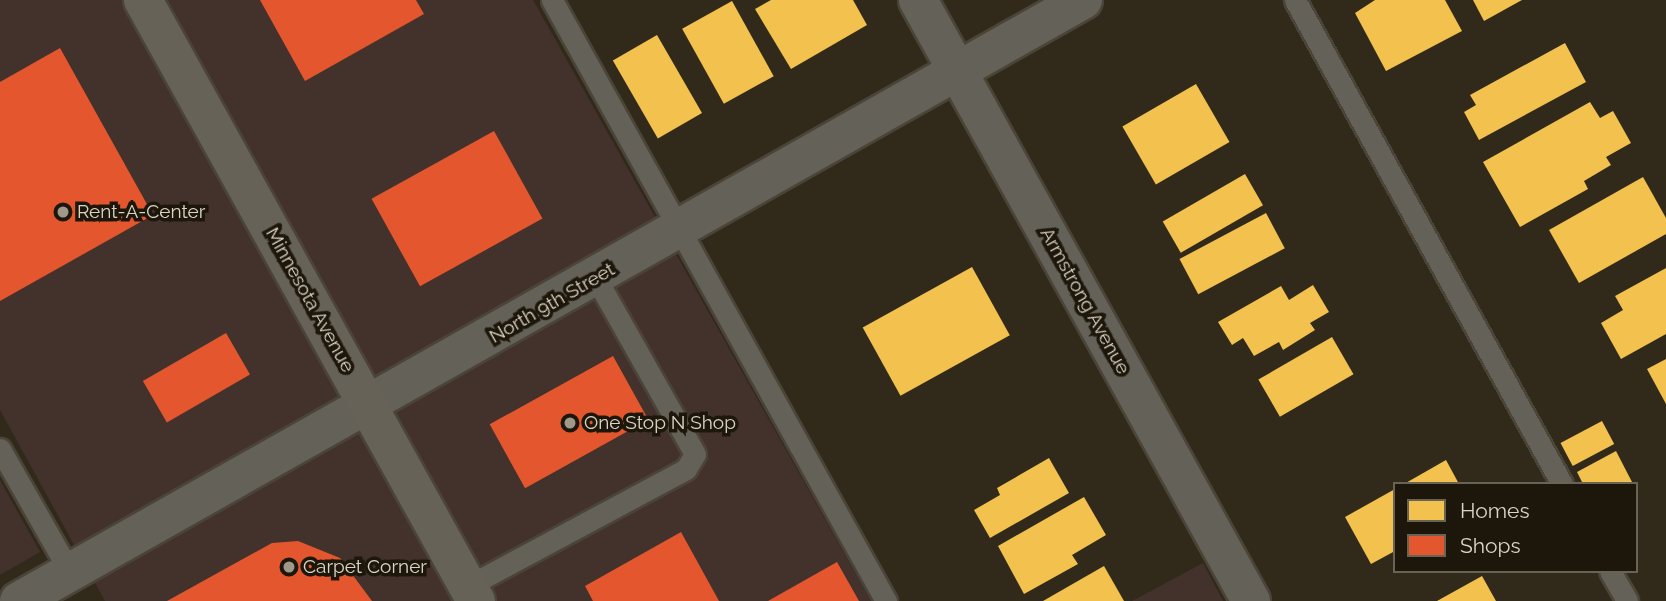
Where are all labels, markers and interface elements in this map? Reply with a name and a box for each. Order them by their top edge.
place label: Rent-A-Center [77,201,205,223]
marker: Rent-A-Center [55,204,71,220]
street label: Minnesota Avenue [261,223,359,377]
street label: Armstrong Avenue [1035,224,1135,378]
street label: North 9th Street [485,258,619,348]
place label: One Stop N Shop [584,412,736,434]
marker: One Stop N Shop [562,415,578,431]
legend [1393,482,1638,573]
text: Homes [1460,498,1530,523]
text: Shops [1460,533,1521,558]
place label: Carpet Corner [303,556,427,578]
marker: Carpet Corner [281,559,297,575]

